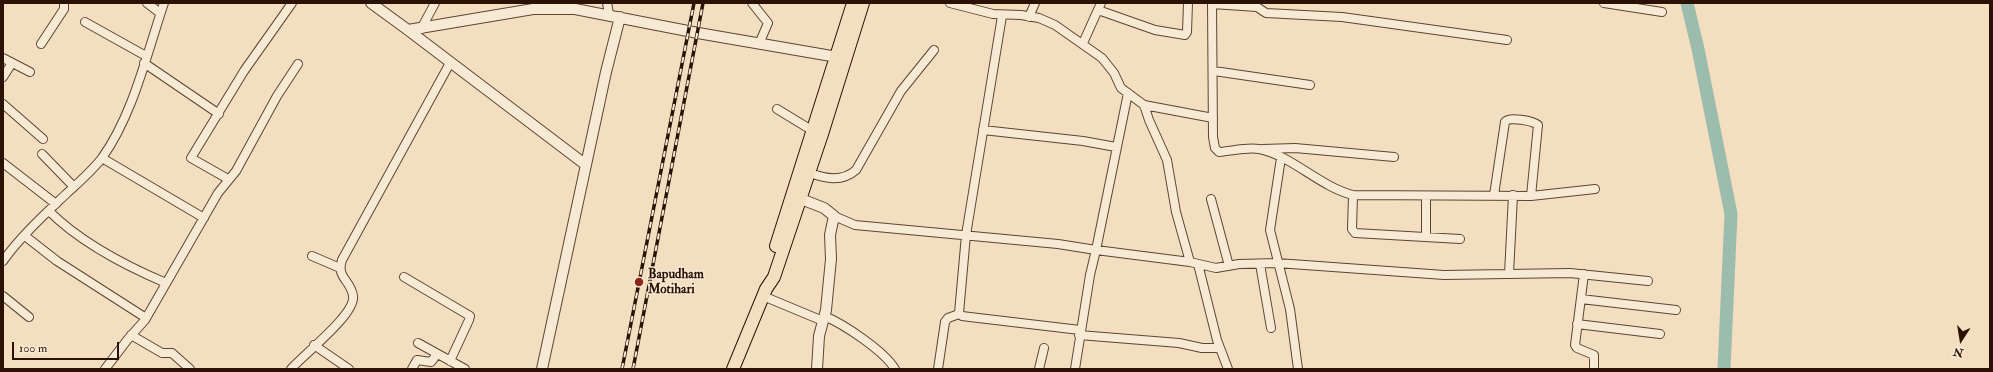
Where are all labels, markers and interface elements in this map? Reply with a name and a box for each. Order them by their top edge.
place label: Bapudham Motihari [648,267,704,298]
marker: Bapudham Motihari [633,276,645,288]
north arrow [1941,320,1981,360]
scale bar [14,334,121,360]
text: 100 m [19,341,47,356]
text: N [1952,345,1965,360]

